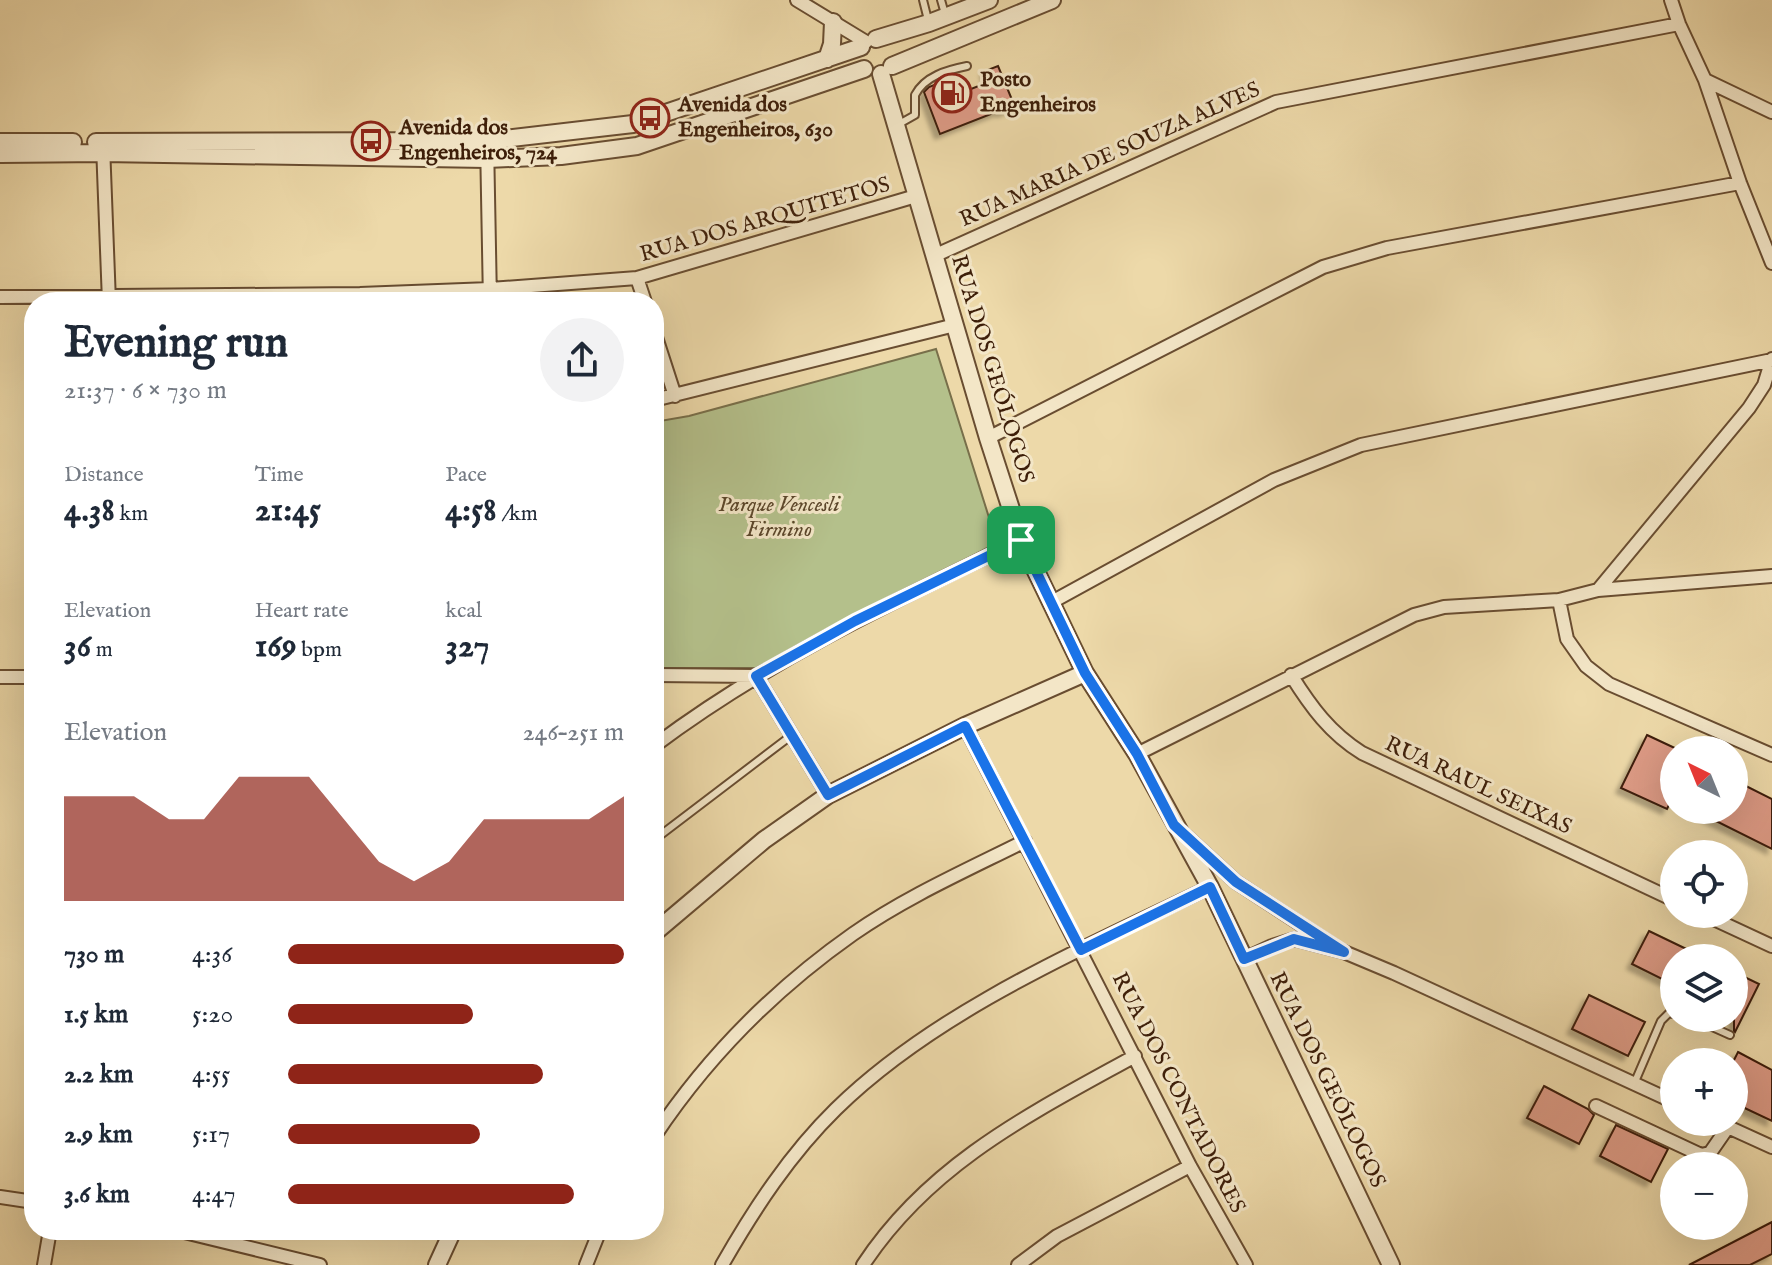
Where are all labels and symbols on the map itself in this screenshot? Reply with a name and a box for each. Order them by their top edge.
place label: Posto Engenheiros [980,66,1096,119]
fuel station icon: Posto Engenheiros [931,72,973,114]
street label: RUA MARIA DE SOUZA ALVES [955,76,1265,234]
place label: Avenida dos Engenheiros, 630 [677,91,833,144]
bus stop icon: Avenida dos Engenheiros, 630 [629,97,671,139]
place label: Avenida dos Engenheiros, 724 [398,114,558,167]
bus stop icon: Avenida dos Engenheiros, 724 [350,120,392,162]
street label: RUA DOS ARQUITETOS [637,171,893,269]
street label: RUA DOS GEÓLOGOS [944,252,1040,486]
park label: Parque Vencesli Firmino [718,491,841,544]
pin [987,506,1055,574]
street label: RUA RAUL SEIXAS [1380,730,1576,842]
north arrow [1660,736,1748,824]
street label: RUA DOS GEÓLOGOS [1263,967,1391,1193]
street label: RUA DOS CONTADORES [1105,968,1251,1218]

